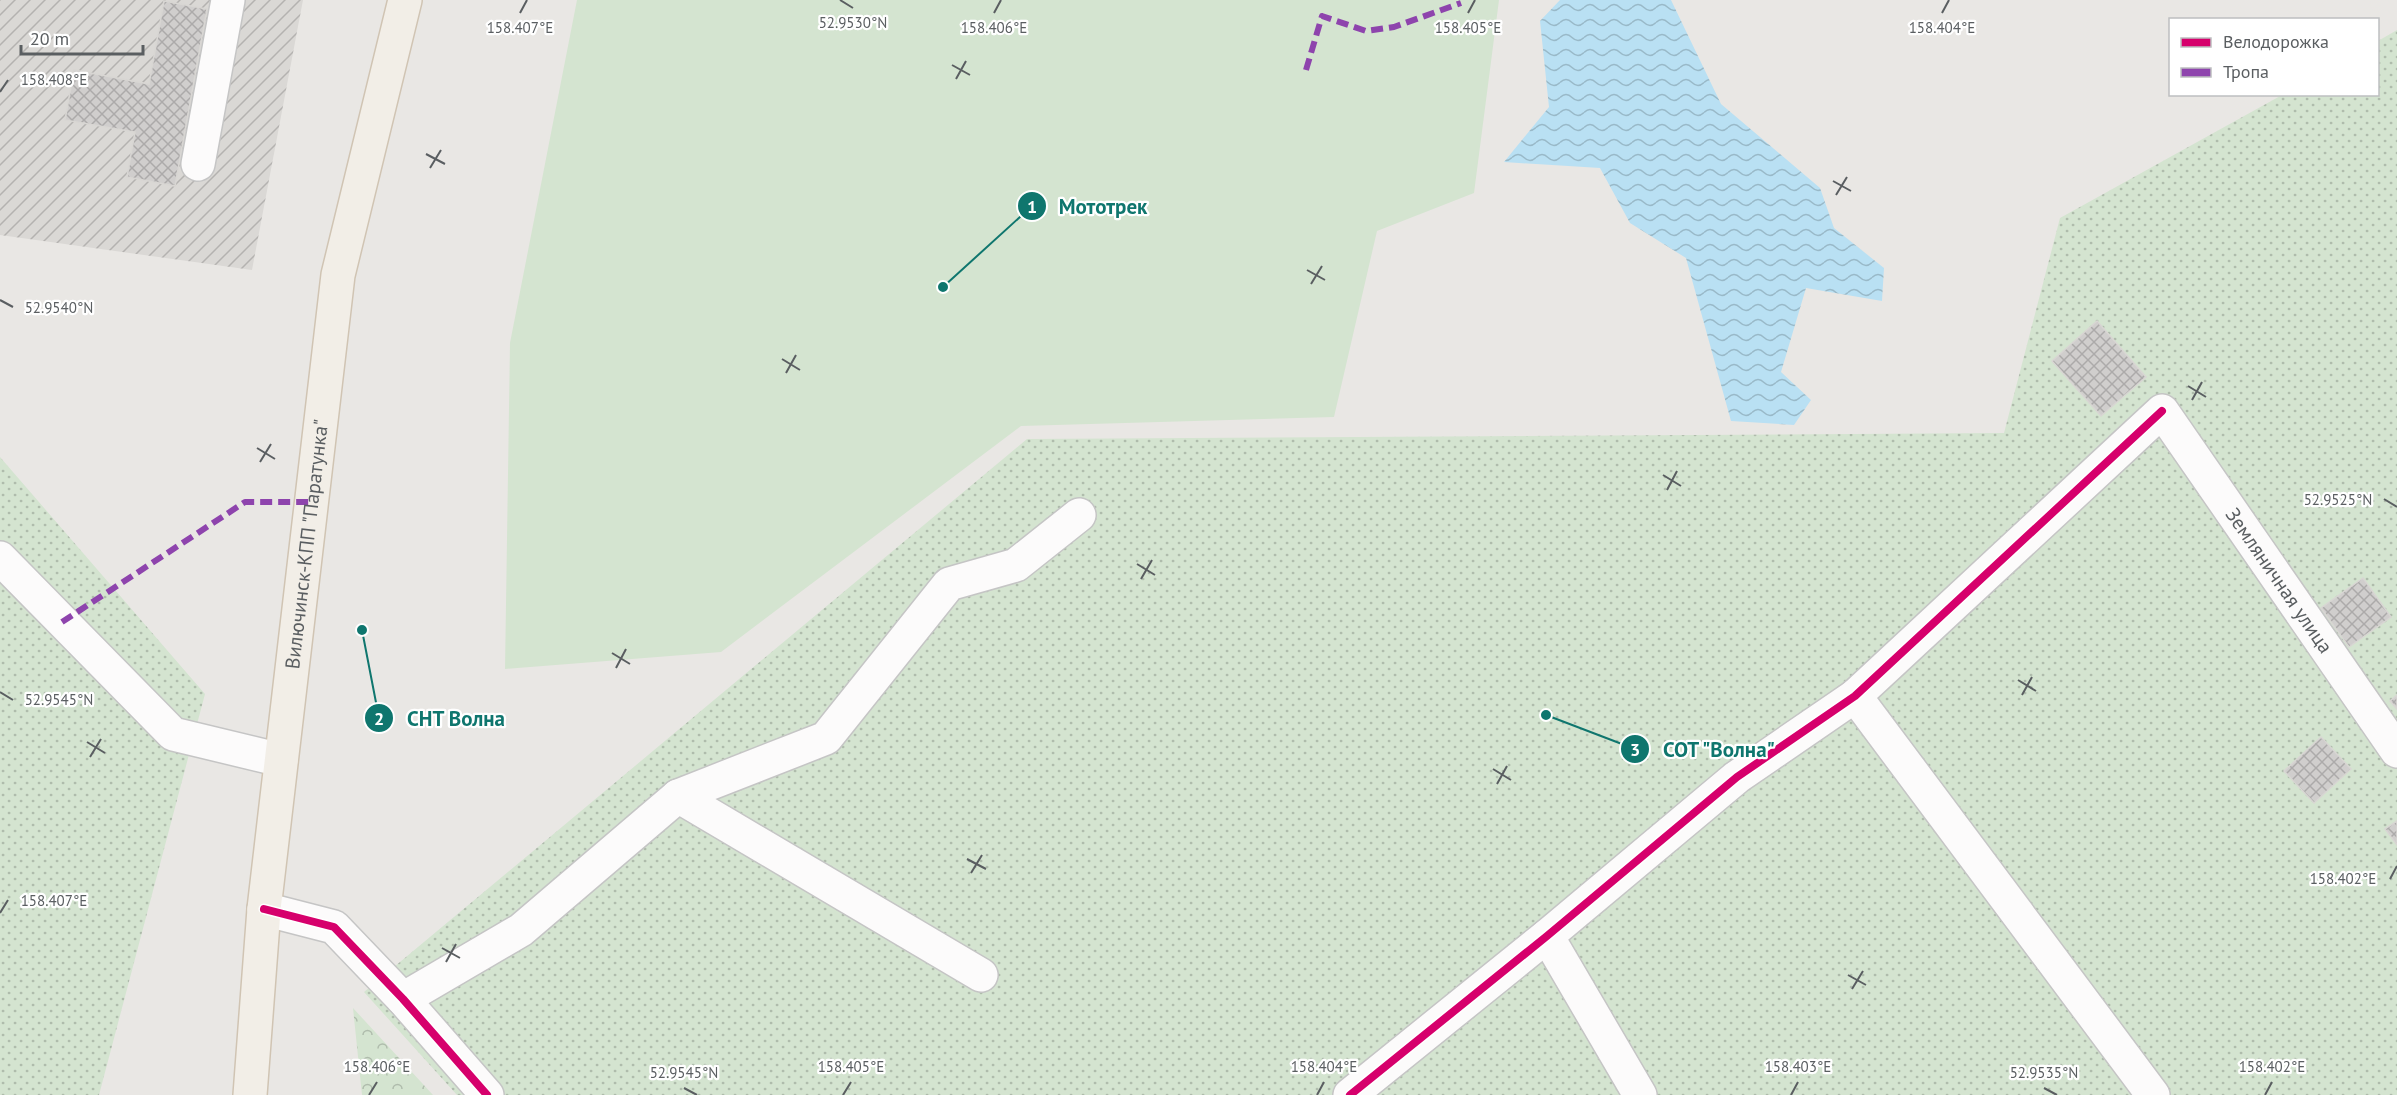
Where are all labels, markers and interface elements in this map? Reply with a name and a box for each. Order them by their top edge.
text: 52.9530°N [819,13,887,32]
scale bar [21,18,142,56]
text: 158.407°E [487,18,553,37]
text: 158.406°E [961,18,1027,37]
text: 158.405°E [1435,18,1501,37]
text: 158.404°E [1909,18,1975,37]
legend [2169,18,2379,96]
text: 20 m [30,27,69,50]
text: Велодорожка [2223,30,2329,53]
text: Тропа [2223,60,2269,83]
text: 158.408°E [21,70,87,89]
callout: Мототрек [1017,187,1160,226]
text: Мототрек [1059,193,1148,220]
text: 1 [1027,195,1037,218]
text: 52.9540°N [25,298,93,317]
street label: Вилючинск-КПП "Паратунка" [279,418,334,670]
text: 52.9525°N [2304,490,2372,509]
street label: Земляничная улица [2220,503,2339,658]
text: 52.9545°N [25,690,93,709]
callout: СНТ Волна [364,699,517,738]
text: СНТ Волна [407,705,505,732]
text: 2 [374,707,384,730]
callout: СОТ "Волна" [1620,730,1789,769]
text: СОТ "Волна" [1663,736,1775,763]
text: 3 [1630,738,1640,761]
text: 158.402°E [2310,869,2376,888]
text: 158.407°E [21,891,87,910]
text: 158.406°E [344,1057,410,1076]
text: 158.405°E [818,1057,884,1076]
text: 158.404°E [1291,1057,1357,1076]
text: 158.403°E [1765,1057,1831,1076]
text: 158.402°E [2239,1057,2305,1076]
text: 52.9545°N [650,1063,718,1082]
text: 52.9535°N [2010,1063,2078,1082]

